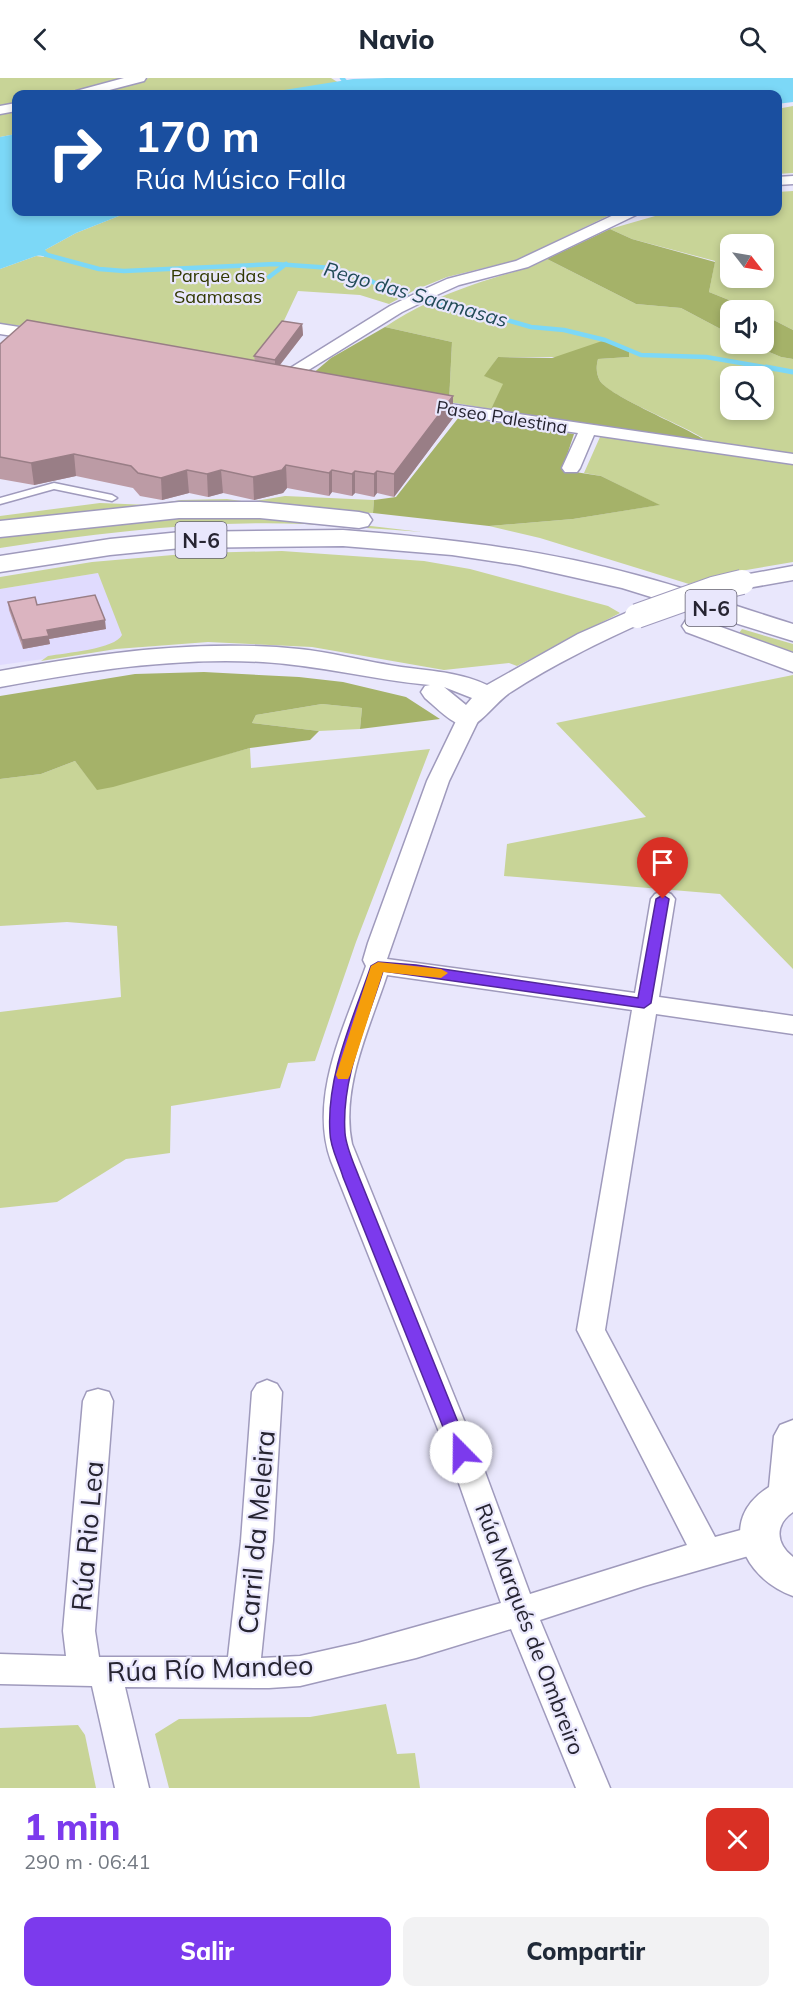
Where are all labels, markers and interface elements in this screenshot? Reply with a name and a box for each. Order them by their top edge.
text: Navio [358,22,435,56]
icon: back [24,23,57,56]
icon: search [736,23,769,56]
text: 170 m [135,110,260,163]
icon: right [36,114,114,192]
text: Rúa Músico Falla [135,162,347,196]
north arrow [720,234,774,288]
map controls [720,234,774,420]
water label: Rego das Saamasas [321,256,511,332]
park label: Parque das Saamasas [171,264,265,308]
button: sound [720,300,774,354]
button: search [720,366,774,420]
street label: Paseo Palestina [435,395,569,439]
road number: N-6 [176,522,226,558]
road number: N-6 [686,590,736,626]
pin [637,837,688,899]
icon: arrive [646,846,679,879]
position arrow [429,1420,493,1484]
street label: Carril da Meleira [230,1429,282,1635]
street label: Rúa Rio Lea [64,1460,110,1612]
street label: Rúa Marqués de Ombreiro [469,1499,591,1759]
street label: Rúa Río Mandeo [106,1647,314,1689]
text: 1 min [24,1804,120,1849]
button: close [706,1808,769,1871]
text: 290 m · 06:41 [24,1849,150,1874]
button: Salir [24,1917,391,1986]
button: Compartir [403,1917,769,1986]

